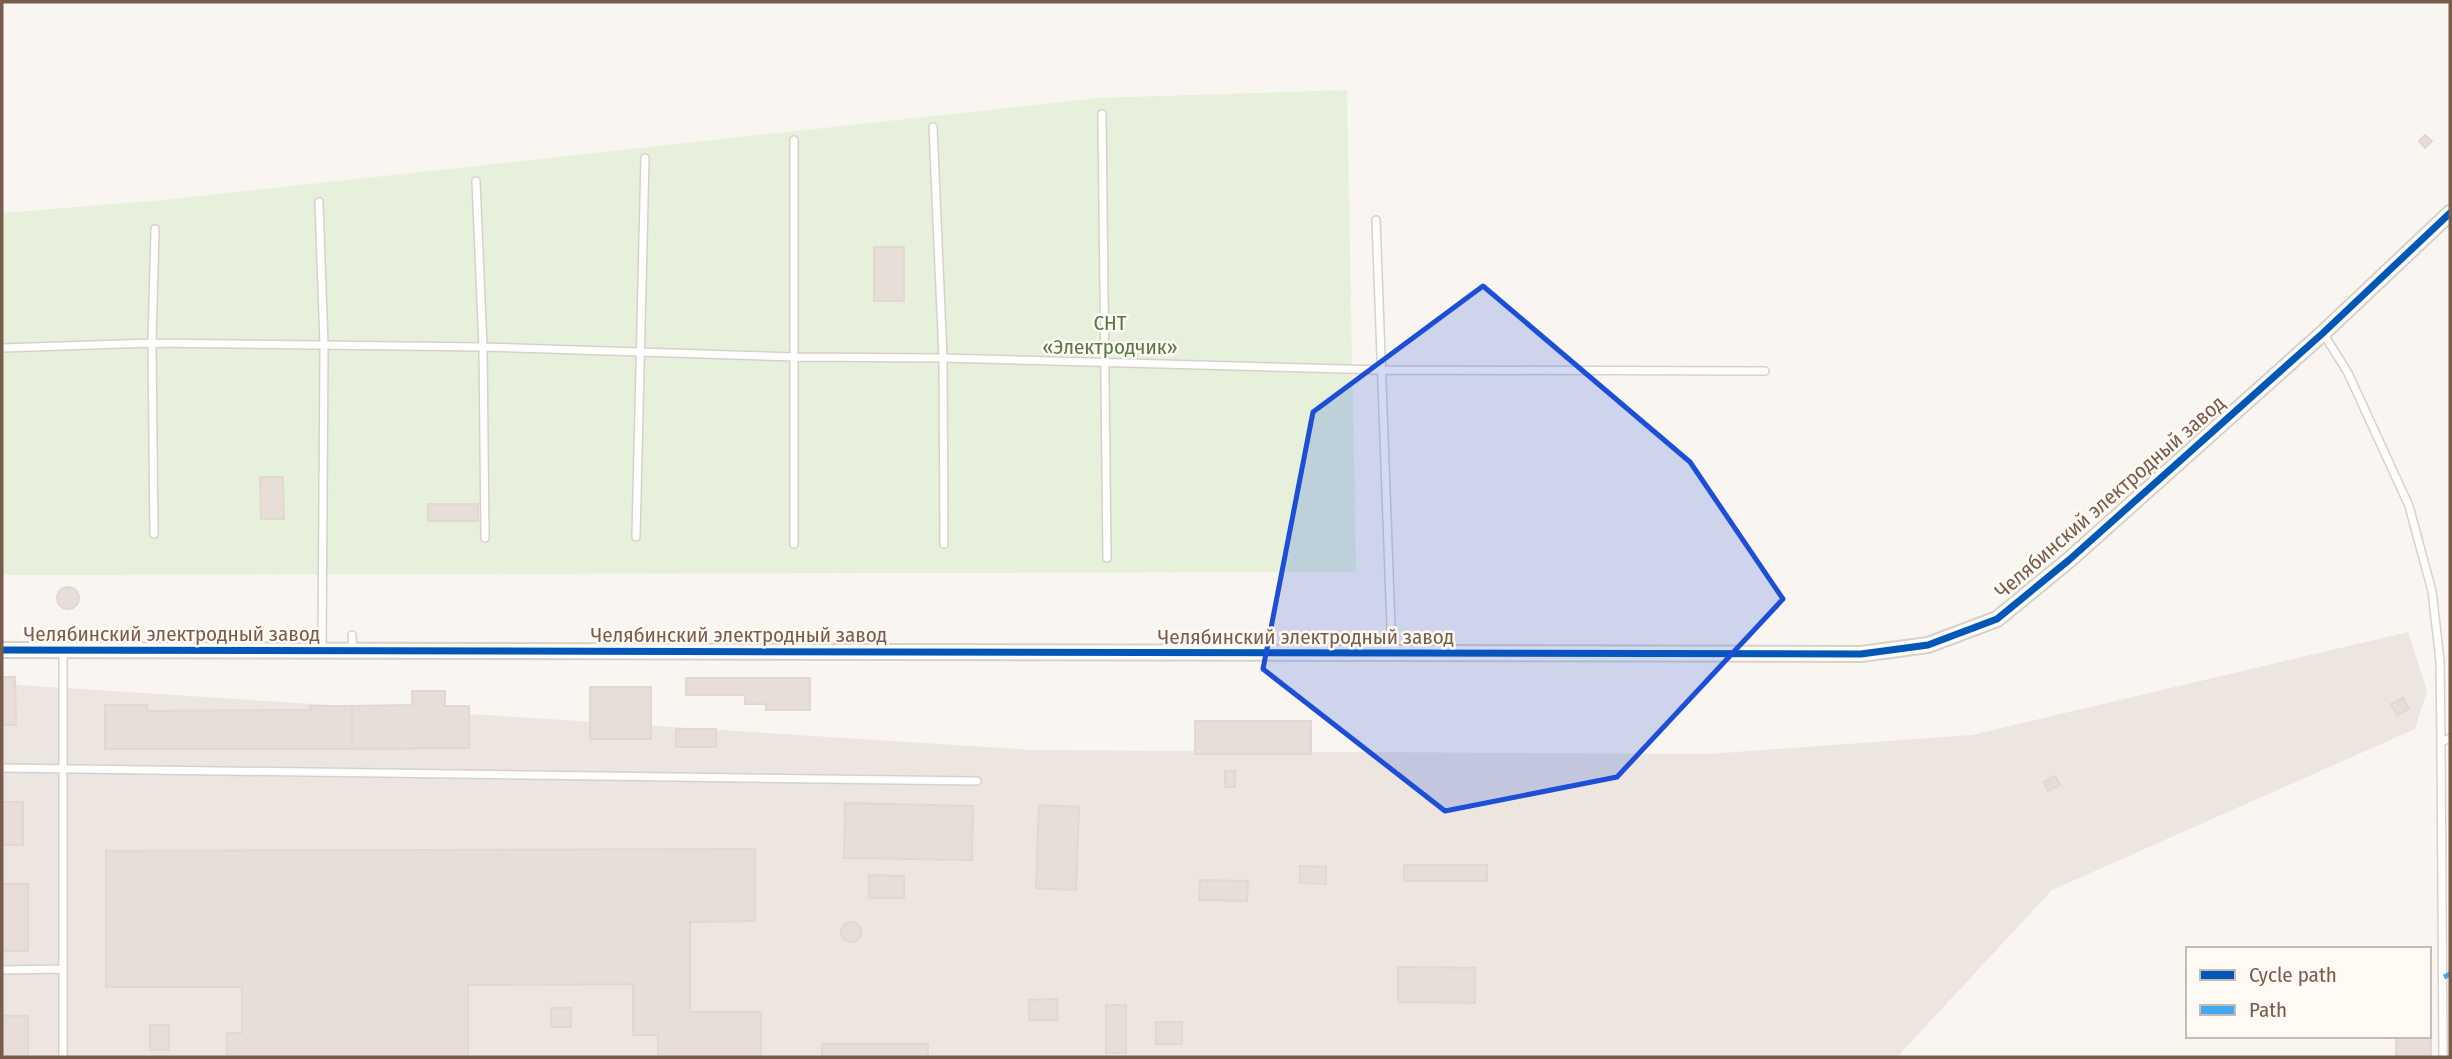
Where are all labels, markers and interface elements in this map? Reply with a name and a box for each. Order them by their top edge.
park label: СНТ «Электродчик» [1042,310,1178,360]
street label: Челябинский электродный завод [1990,390,2230,604]
street label: Челябинский электродный завод [24,621,320,647]
street label: Челябинский электродный завод [591,622,887,648]
street label: Челябинский электродный завод [1158,624,1454,650]
legend [2186,947,2431,1038]
text: Cycle path [2249,962,2337,988]
text: Path [2249,997,2287,1023]

